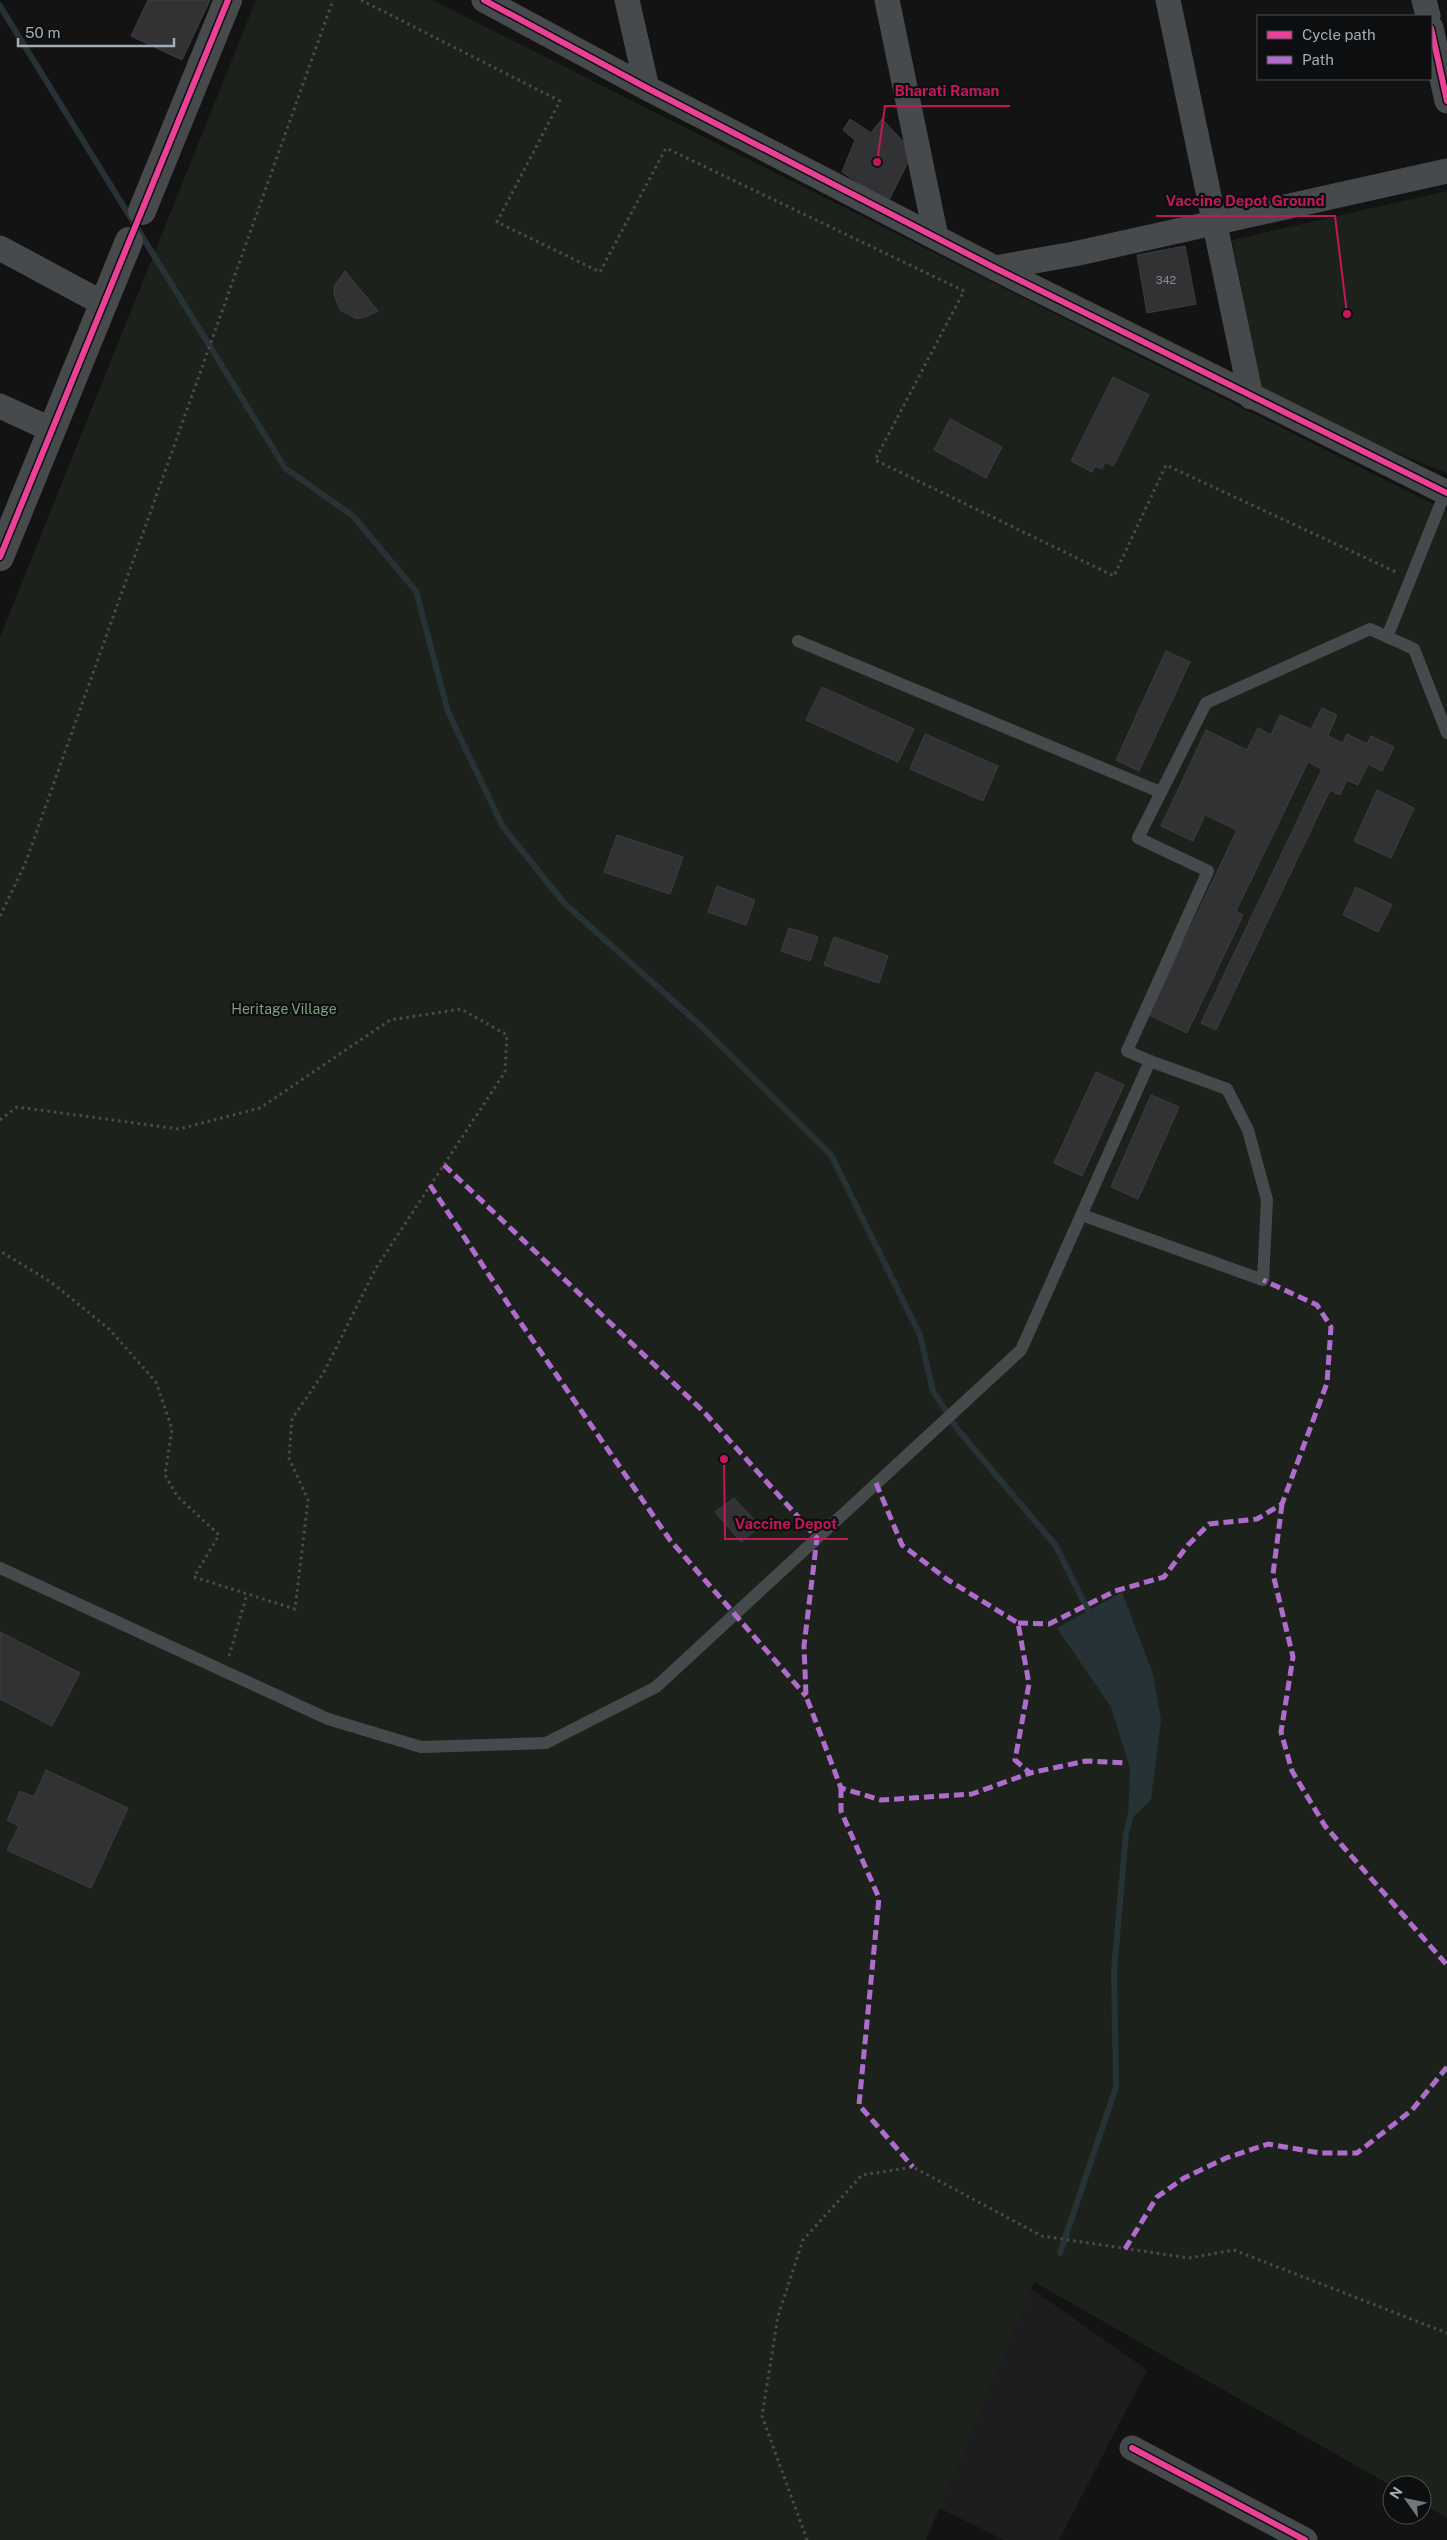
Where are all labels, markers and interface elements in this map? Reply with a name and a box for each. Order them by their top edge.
scale bar [18,15,174,47]
legend [1257,15,1432,80]
text: 50 m [25,24,60,41]
text: Cycle path [1302,26,1376,43]
text: Path [1302,51,1334,68]
callout: Bharati Raman [885,76,1010,106]
text: Bharati Raman [894,82,1000,99]
callout: Vaccine Depot Ground [1156,186,1335,216]
text: Vaccine Depot Ground [1165,192,1325,209]
house number: 342 [1156,274,1177,286]
park label: Heritage Village [231,1001,337,1017]
callout: Vaccine Depot [725,1509,848,1539]
text: Vaccine Depot [735,1515,837,1532]
north arrow [1382,2475,1432,2525]
text: N [1386,2484,1406,2502]

